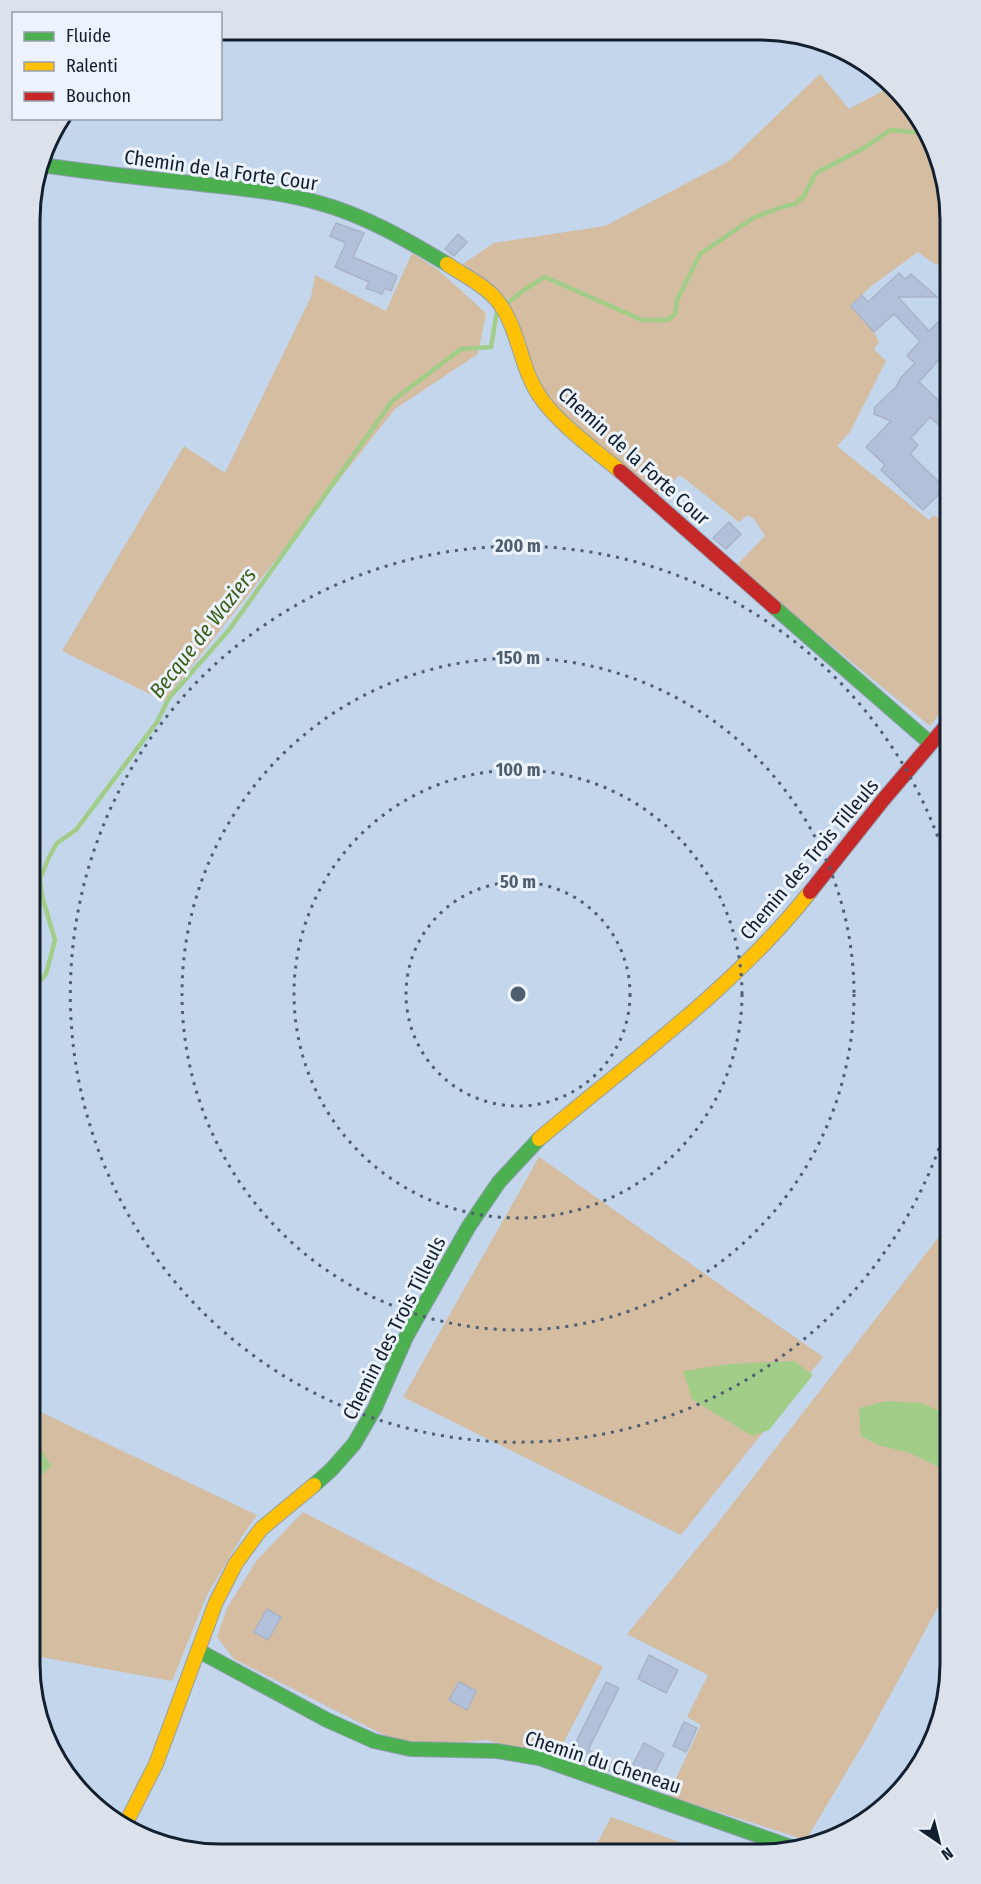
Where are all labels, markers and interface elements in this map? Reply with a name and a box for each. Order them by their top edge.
legend [12,12,222,120]
text: Fluide [66,25,111,47]
text: Ralenti [66,55,118,77]
text: Bouchon [66,85,131,107]
street label: Chemin de la Forte Cour [123,145,319,195]
street label: Chemin de la Forte Cour [553,382,715,530]
text: 200 m [494,535,541,557]
water label: Becque de Waziers [144,563,262,703]
text: 150 m [496,647,540,669]
text: 100 m [496,759,540,781]
street label: Chemin des Trois Tilleuls [735,774,883,944]
text: 50 m [500,871,536,893]
centre of rings [508,984,528,1004]
street label: Chemin des Trois Tilleuls [337,1232,451,1424]
street label: Chemin du Cheneau [522,1725,684,1799]
north arrow [909,1812,969,1872]
text: N [938,1843,957,1864]

